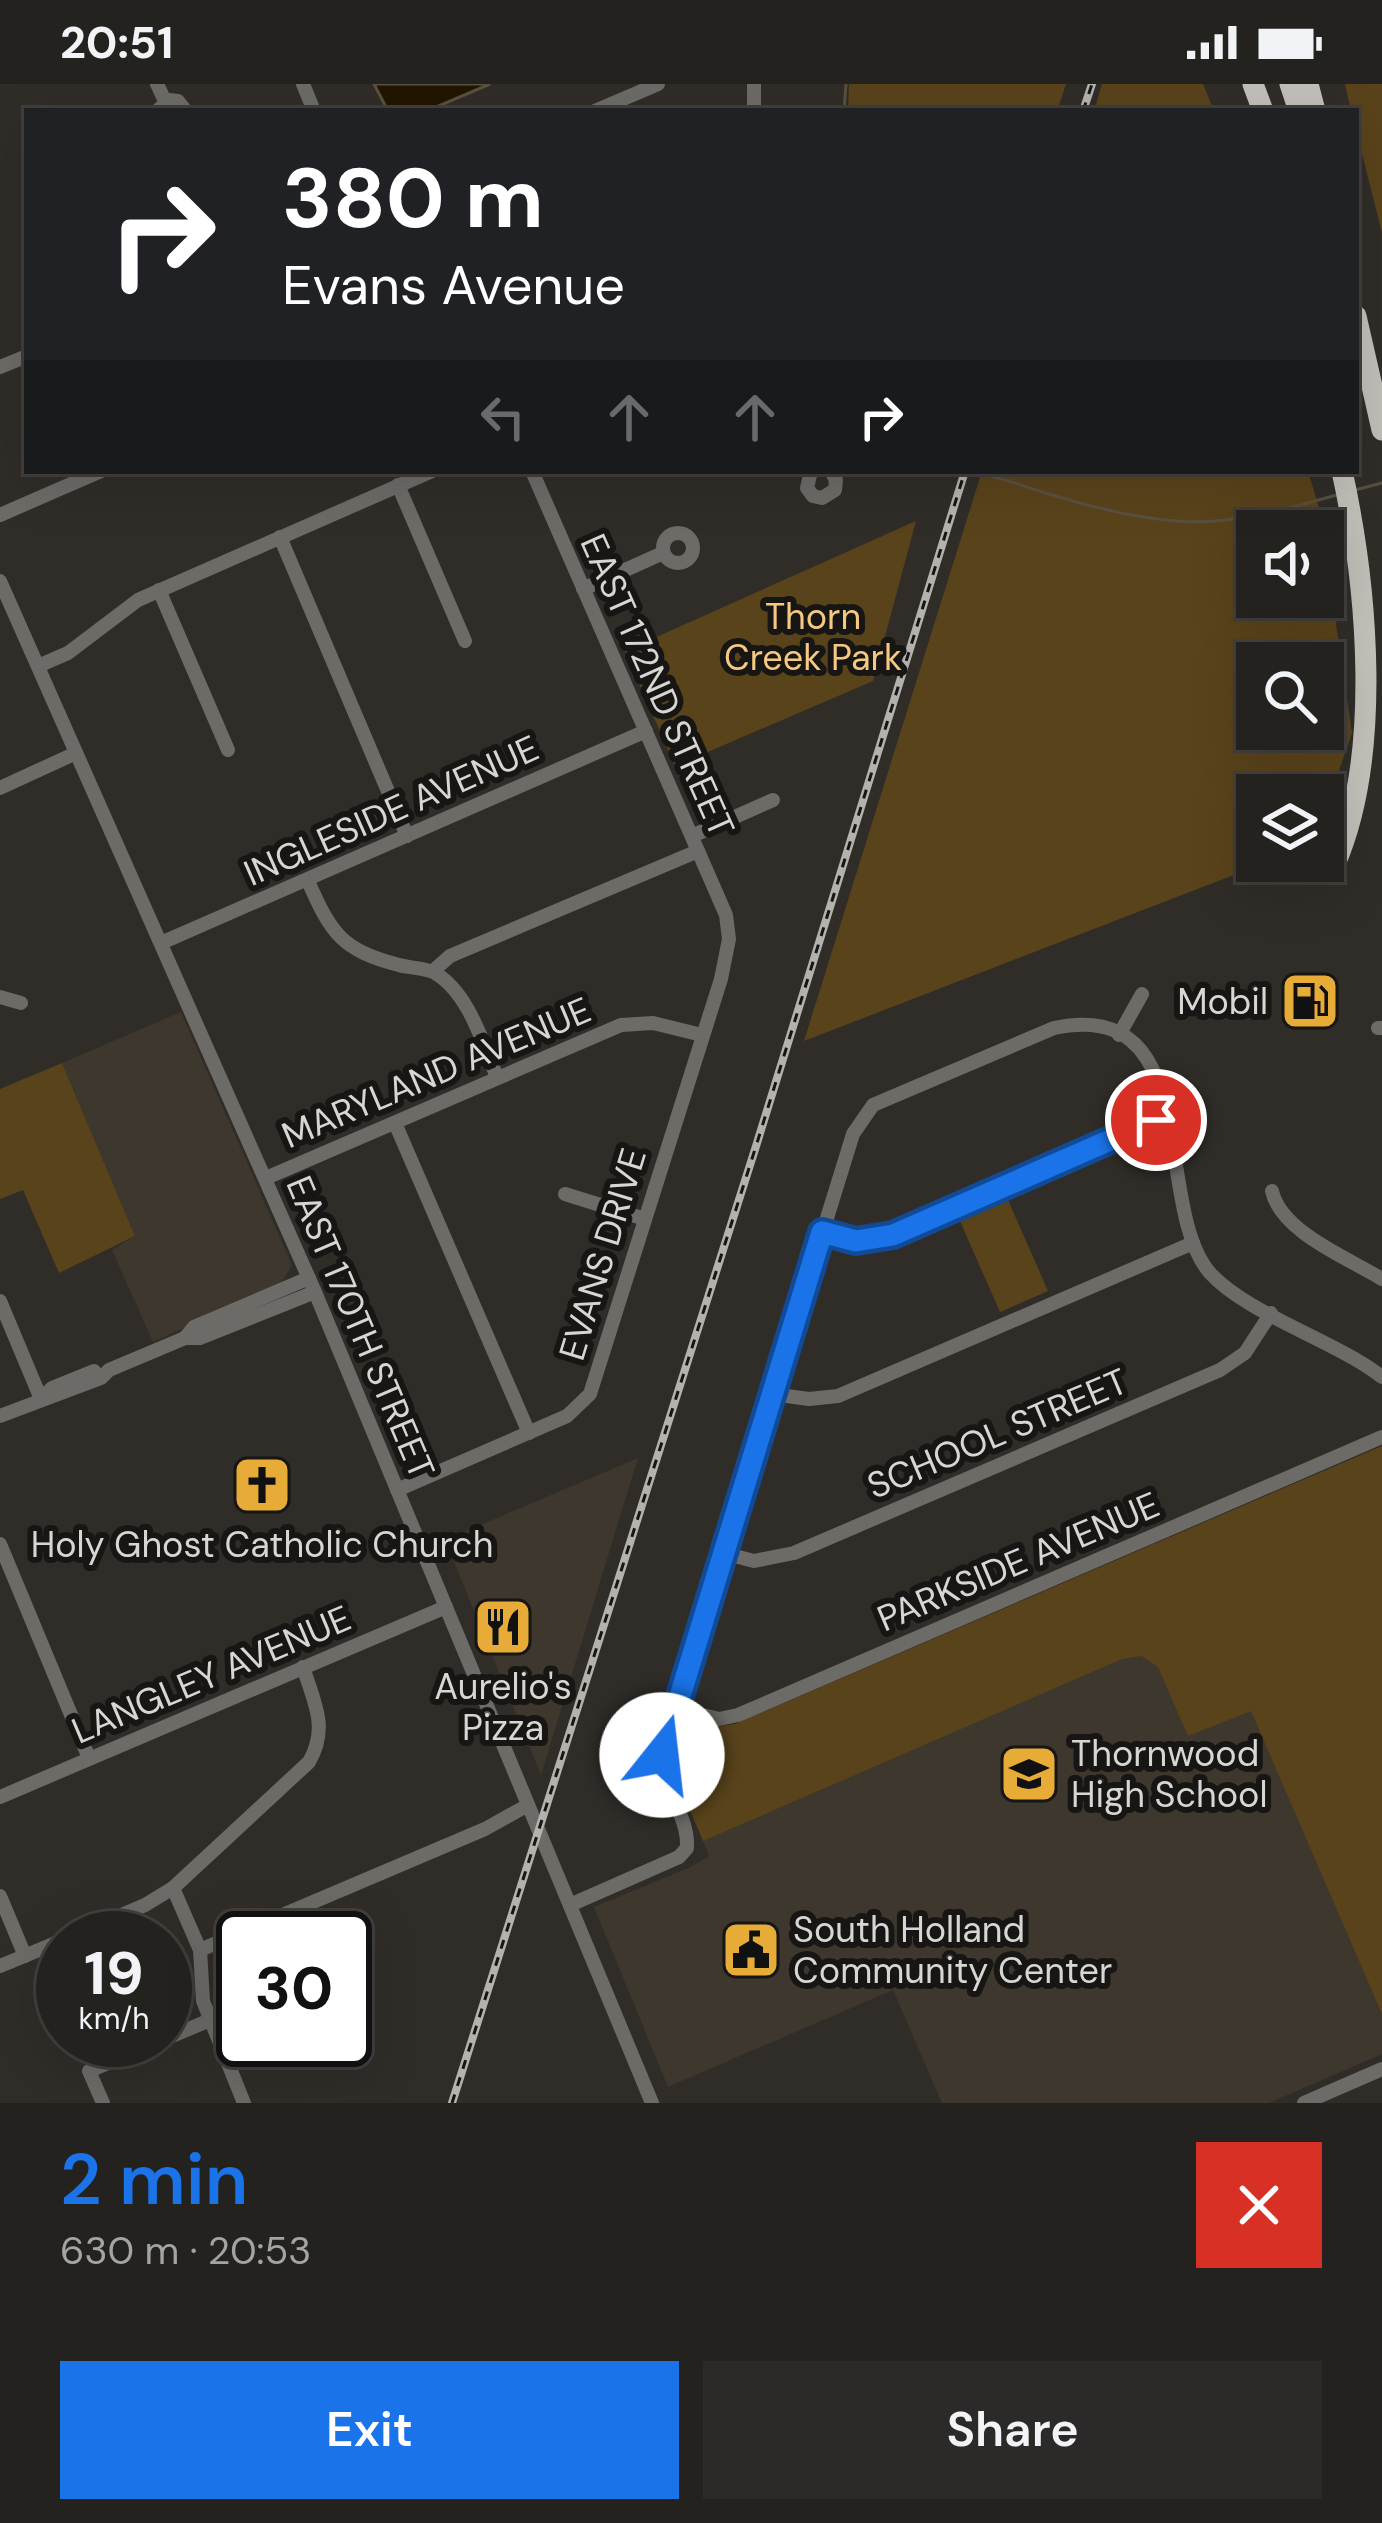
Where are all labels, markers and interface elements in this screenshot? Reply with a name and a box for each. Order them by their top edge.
text: 20:51 [60,13,173,72]
text: 380 m [282,144,544,253]
icon: right [84,156,240,312]
text: Evans Avenue [282,250,625,321]
icon: left [470,384,536,450]
icon: ahead [596,384,662,450]
icon: ahead [722,384,788,450]
icon: right [848,384,914,450]
map controls [1236,510,1344,882]
button: sound [1236,510,1344,618]
street label: EAST 172ND STREET [570,527,745,844]
park label: Thorn Creek Park [724,593,902,681]
button: search [1236,642,1344,750]
street label: INGLESIDE AVENUE [237,724,546,897]
button: layers [1236,774,1344,882]
fuel station icon: Mobil [1279,970,1341,1032]
place label: Mobil [1177,978,1268,1025]
street label: MARYLAND AVENUE [275,986,598,1159]
pin [1105,1069,1207,1171]
icon: arrive [1123,1087,1189,1153]
street label: EVANS DRIVE [548,1142,657,1366]
street label: EAST 170TH STREET [276,1169,446,1486]
street label: SCHOOL STREET [860,1357,1134,1509]
church icon: Holy Ghost Catholic Church [231,1454,293,1516]
street label: PARKSIDE AVENUE [870,1481,1166,1642]
place label: Holy Ghost Catholic Church [31,1521,493,1568]
street label: LANGLEY AVENUE [65,1595,358,1754]
restaurant icon: Aurelio's Pizza [472,1596,534,1658]
place label: Aurelio's Pizza [434,1663,572,1751]
position arrow [599,1692,725,1818]
place label: Thornwood High School [1071,1730,1267,1818]
school or university icon: Thornwood High School [998,1743,1060,1805]
place label: South Holland Community Center [793,1906,1112,1994]
speed limit sign: 30 [216,1911,372,2067]
public building icon: South Holland Community Center [720,1919,782,1981]
text: 19 [84,1934,144,2013]
text: km/h [79,1999,149,2038]
text: 2 min [60,2133,248,2226]
button: close [1196,2142,1322,2268]
text: 630 m · 20:53 [60,2225,311,2276]
button: Exit [60,2361,679,2499]
button: Share [703,2361,1322,2499]

